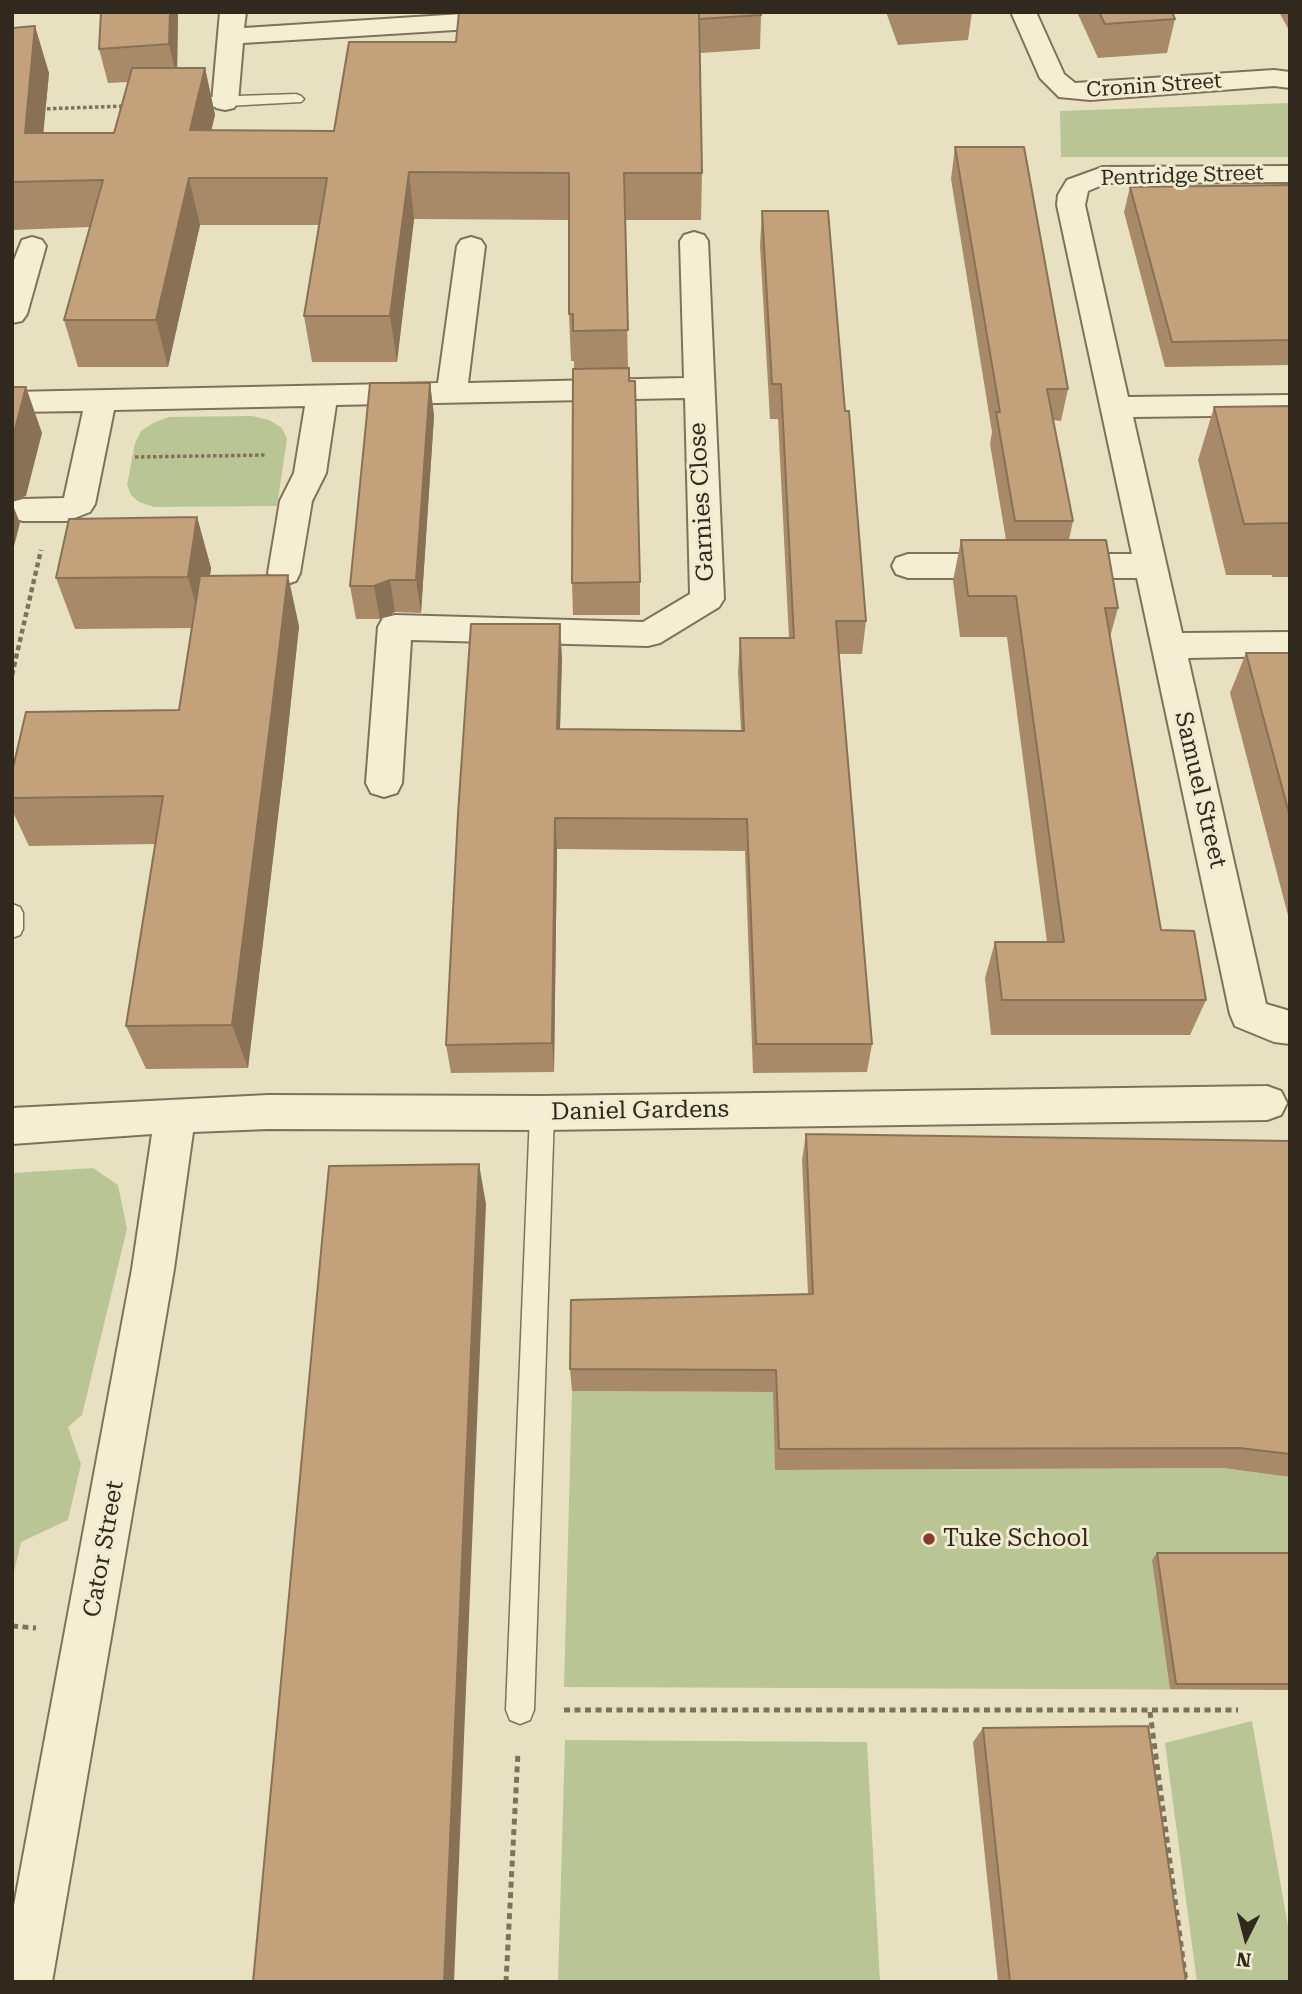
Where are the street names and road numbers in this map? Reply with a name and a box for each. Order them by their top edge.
street label: Cronin Street [1085,69,1223,103]
street label: Pentridge Street [1100,161,1264,191]
street label: Garnies Close [683,422,721,582]
street label: Samuel Street [1168,709,1232,871]
street label: Daniel Gardens [551,1095,729,1127]
street label: Cator Street [78,1478,130,1620]

